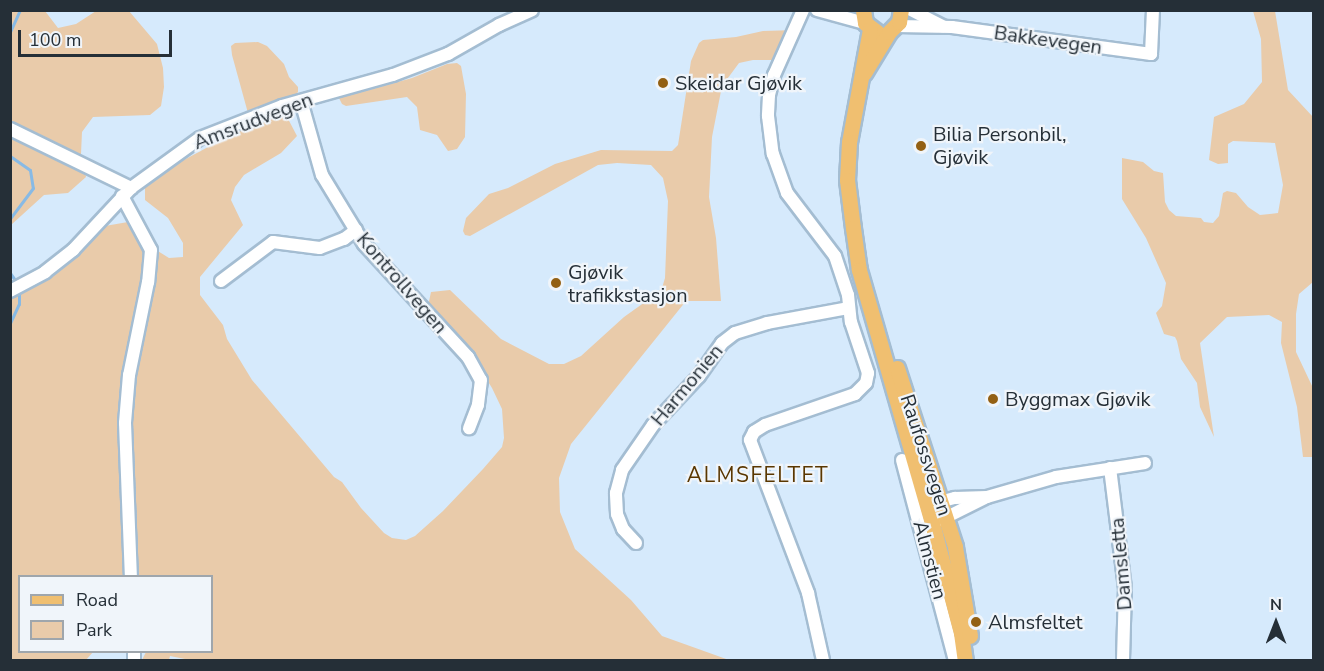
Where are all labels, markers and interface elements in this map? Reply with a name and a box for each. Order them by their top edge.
scale bar [21,18,176,56]
street label: Bakkevegen [992,21,1104,59]
text: 100 m [29,28,81,52]
place label: Skeidar Gjøvik [675,71,802,95]
marker: Skeidar Gjøvik [656,76,670,90]
street label: Amsrudvegen [190,87,316,155]
place label: Bilia Personbil, Gjøvik [933,122,1066,169]
marker: Bilia Personbil, Gjøvik [914,139,928,153]
street label: Kontrollvegen [352,228,452,338]
place label: Gjøvik trafikkstasjon [568,260,688,307]
marker: Gjøvik trafikkstasjon [549,276,563,290]
street label: Harmonien [646,339,728,431]
place label: Byggmax Gjøvik [1005,387,1151,411]
street label: Raufossvegen [895,391,957,519]
marker: Byggmax Gjøvik [986,392,1000,406]
district label: ALMSFELTET [687,462,829,488]
street label: Damsletta [1105,517,1137,611]
street label: Almstien [908,518,952,602]
legend [18,575,213,653]
text: Road [76,588,118,612]
north arrow [1246,593,1306,653]
text: N [1270,594,1282,616]
place label: Almsfeltet [988,610,1083,634]
marker: Almsfeltet [969,615,983,629]
text: Park [76,618,112,642]

